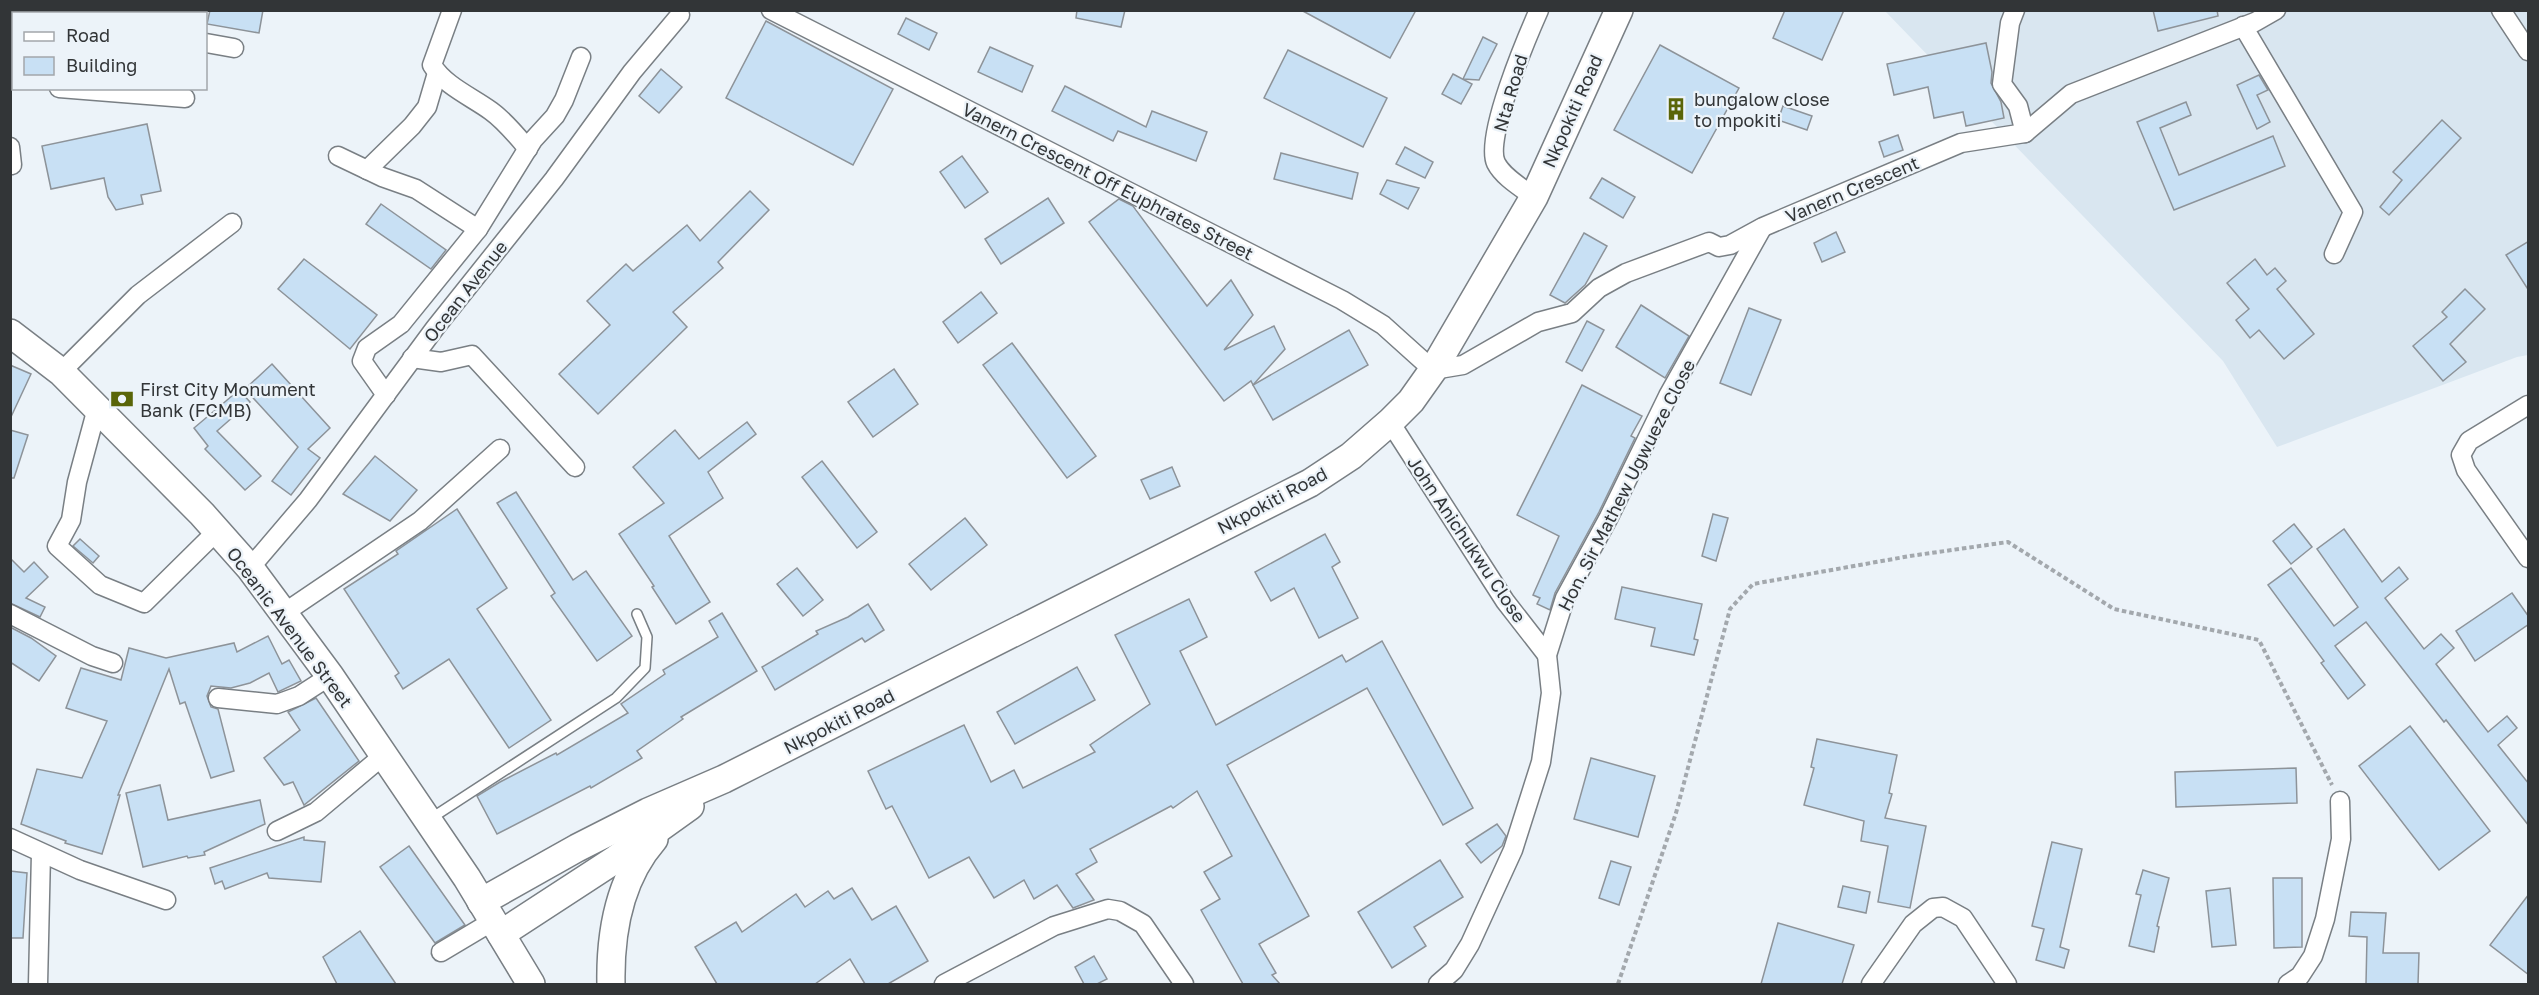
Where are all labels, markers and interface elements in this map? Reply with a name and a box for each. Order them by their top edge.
legend [12,12,207,90]
text: Road [66,24,110,46]
street label: Nkpokiti Road [1537,51,1607,171]
street label: Nta Road [1488,52,1532,134]
text: Building [66,54,137,76]
place label: bungalow close to mpokiti [1694,88,1830,131]
building icon: bungalow close to mpokiti [1663,96,1689,122]
street label: Vanern Crescent Off Euphrates Street [959,98,1257,264]
street label: Vanern Crescent [1782,151,1922,227]
street label: Ocean Avenue [419,236,511,346]
street label: Hon. Sir Mathew Ugwueze Close [1553,356,1699,614]
place label: First City Monument Bank (FCMB) [140,378,316,421]
bank icon: First City Monument Bank (FCMB) [109,386,135,412]
street label: John Anichukwu Close [1403,452,1531,626]
street label: Nkpokiti Road [1213,462,1331,538]
street label: Oceanic Avenue Street [222,542,358,712]
street label: Nkpokiti Road [780,684,898,758]

